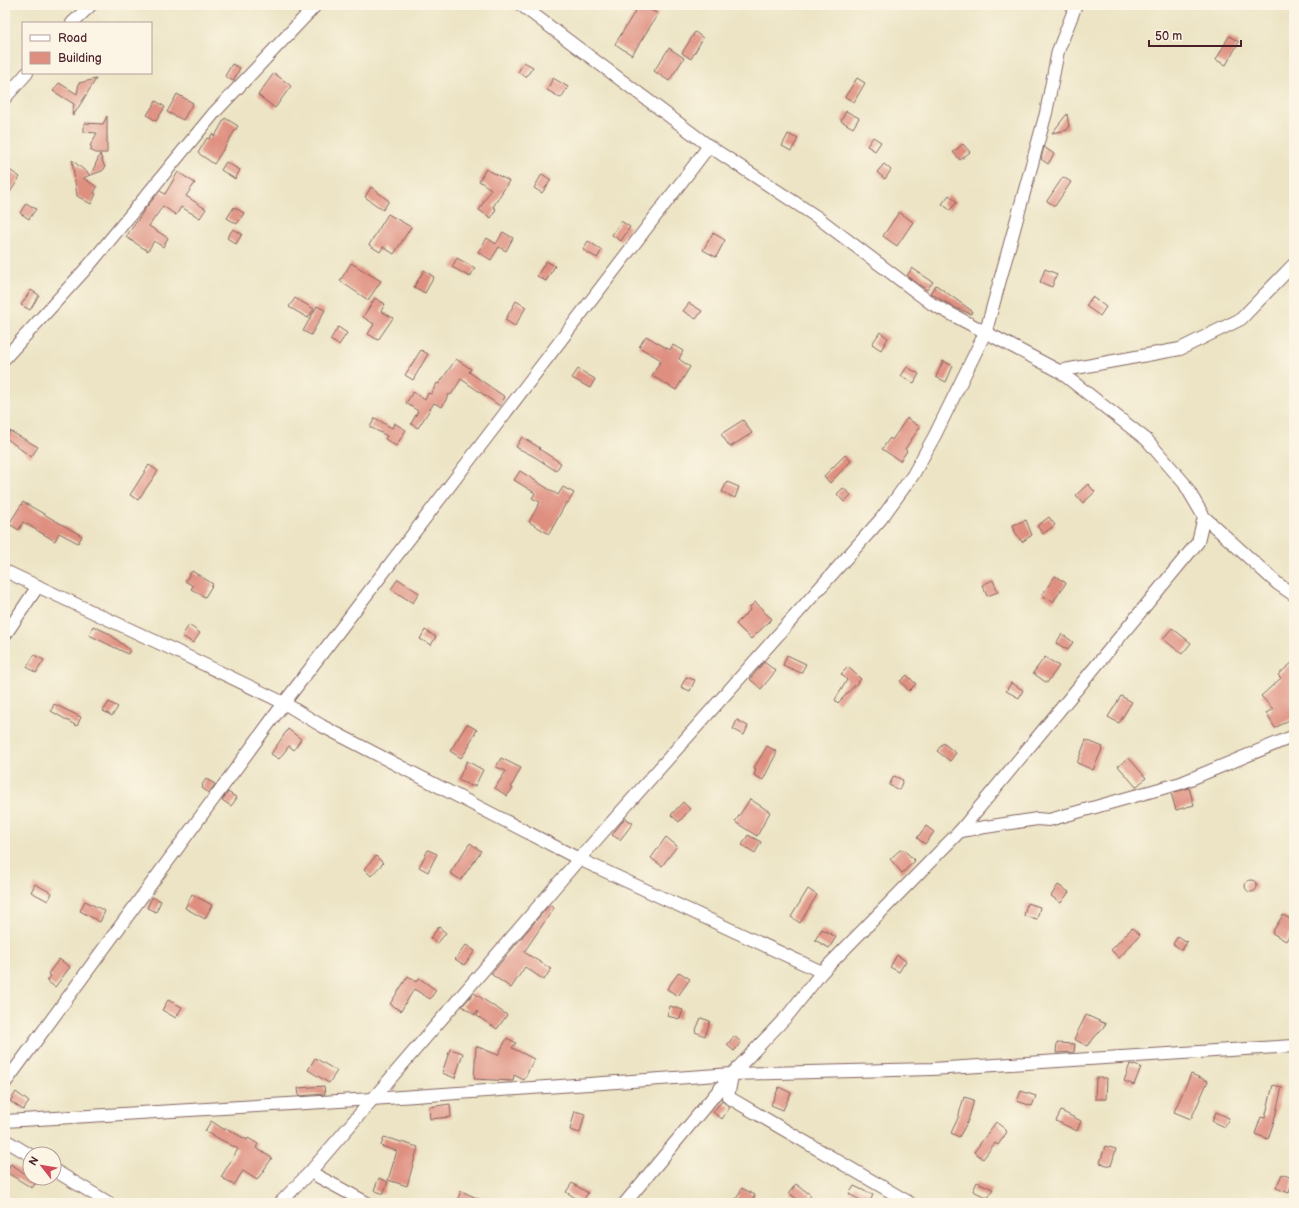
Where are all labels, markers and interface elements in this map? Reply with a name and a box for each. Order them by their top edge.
legend [22,22,152,74]
scale bar [1149,22,1241,48]
text: 50 m [1155,29,1182,44]
text: Road [58,31,87,46]
text: Building [58,51,102,66]
north arrow [22,1146,62,1186]
text: N [26,1154,42,1168]

